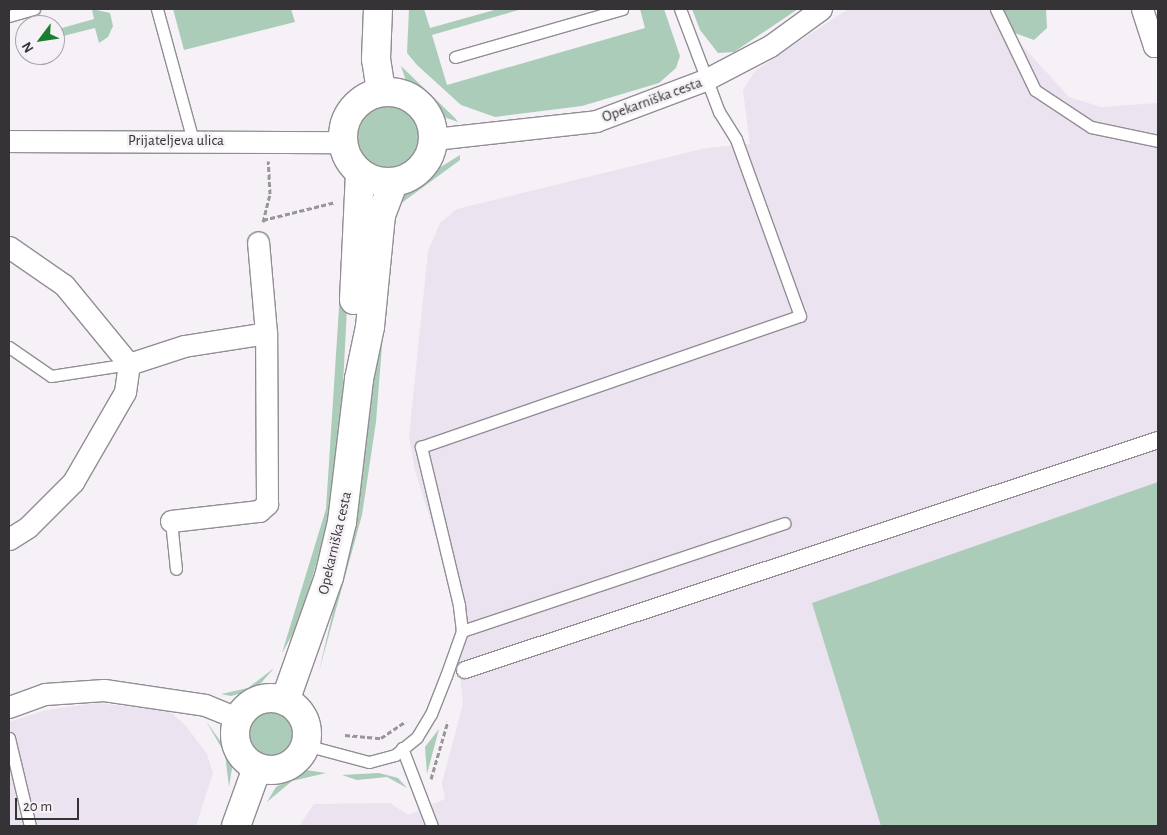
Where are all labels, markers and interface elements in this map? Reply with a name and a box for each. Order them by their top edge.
north arrow [15,15,65,65]
text: N [19,39,37,55]
street label: Opekarniška cesta [600,74,704,126]
street label: Prijateljeva ulica [128,132,224,150]
street label: Opekarniška cesta [314,490,356,596]
scale bar [18,788,81,820]
text: 20 m [23,799,52,814]

